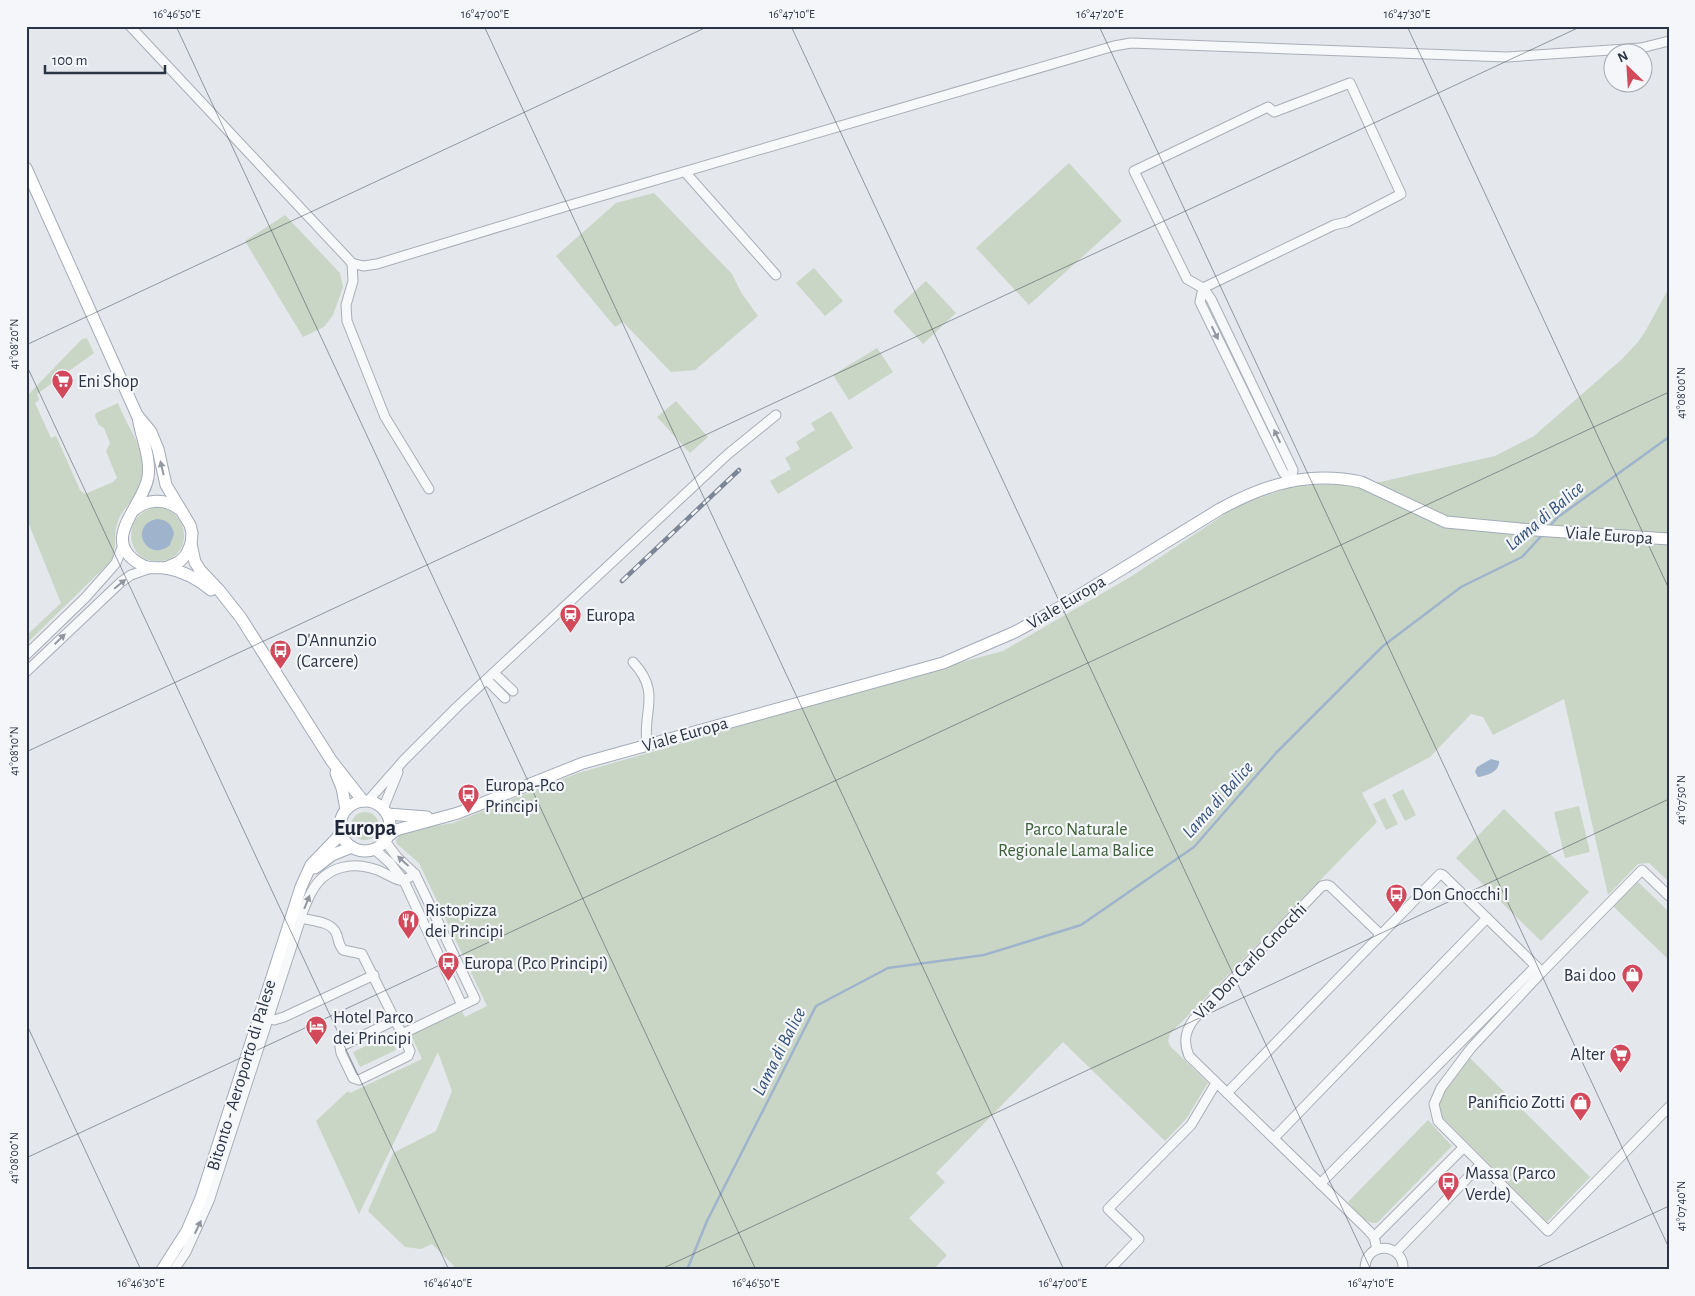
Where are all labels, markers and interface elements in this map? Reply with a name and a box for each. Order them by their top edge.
text: 16°46'50"E [153,8,201,20]
text: 16°47'00"E [461,8,509,20]
text: 16°47'10"E [769,8,815,20]
text: 16°47'20"E [1077,8,1124,20]
text: 16°47'30"E [1384,8,1430,20]
scale bar [45,42,165,74]
north arrow [1602,42,1652,92]
text: N [1616,49,1630,66]
text: 100 m [52,53,87,68]
text: 41°08'20"N [8,319,20,369]
one-way arrow [1211,325,1219,340]
text: 41°08'00"N [1675,367,1687,419]
supermarket icon: Eni Shop [50,369,74,400]
place label: Eni Shop [78,373,139,391]
one-way arrow [1272,429,1280,443]
one-way arrow [158,460,166,475]
water label: Lama di Balice [1502,478,1588,554]
street label: Viale Europa [1564,524,1653,548]
street label: Viale Europa [1024,572,1109,633]
one-way arrow [113,578,126,589]
station icon: Europa [558,603,582,634]
place label: Europa [586,607,635,625]
place label: D'Annunzio (Carcere) [296,632,377,671]
one-way arrow [53,634,65,646]
bus stop icon: D'Annunzio (Carcere) [268,638,292,669]
street label: Viale Europa [641,714,730,756]
text: 41°08'10"N [8,726,20,776]
water label: Lama di Balice [1179,758,1257,842]
text: 41°07'50"N [1675,775,1687,825]
place label: Europa-P.co Principi [485,777,565,816]
bus stop icon: Europa-P.co Principi [457,783,481,814]
district label: Europa [334,817,397,839]
park label: Parco Naturale Regionale Lama Balice [998,821,1154,860]
one-way arrow [397,855,409,867]
bus stop icon: Don Gnocchi I [1384,882,1408,913]
place label: Don Gnocchi I [1412,886,1508,904]
one-way arrow [303,895,311,909]
street label: Via Don Carlo Gnocchi [1191,900,1311,1023]
place label: Ristopizza dei Principi [425,902,503,941]
restaurant icon: Ristopizza dei Principi [397,908,421,939]
bus stop icon: Europa (P.co Principi) [436,951,460,982]
place label: Europa (P.co Principi) [464,955,609,973]
shop icon: Bai doo [1620,963,1644,994]
place label: Bai doo [1564,967,1616,985]
street label: Bitonto - Aeroporto di Palese [204,978,280,1173]
water label: Lama di Balice [749,1005,810,1099]
place label: Hotel Parco dei Principi [333,1009,414,1048]
hotel icon: Hotel Parco dei Principi [305,1015,329,1046]
supermarket icon: Alter [1609,1042,1633,1073]
place label: Alter [1571,1046,1605,1064]
shop icon: Panificio Zotti [1569,1090,1593,1121]
place label: Panificio Zotti [1468,1094,1565,1112]
text: 41°08'00"N [8,1132,20,1184]
place label: Massa (Parco Verde) [1465,1165,1556,1204]
bus stop icon: Massa (Parco Verde) [1437,1171,1461,1202]
text: 41°07'40"N [1675,1181,1687,1231]
one-way arrow [194,1220,202,1234]
text: 16°46'30"E [117,1277,165,1289]
text: 16°46'40"E [424,1277,472,1289]
text: 16°46'50"E [732,1277,780,1289]
text: 16°47'00"E [1039,1277,1087,1289]
text: 16°47'10"E [1348,1277,1394,1289]

